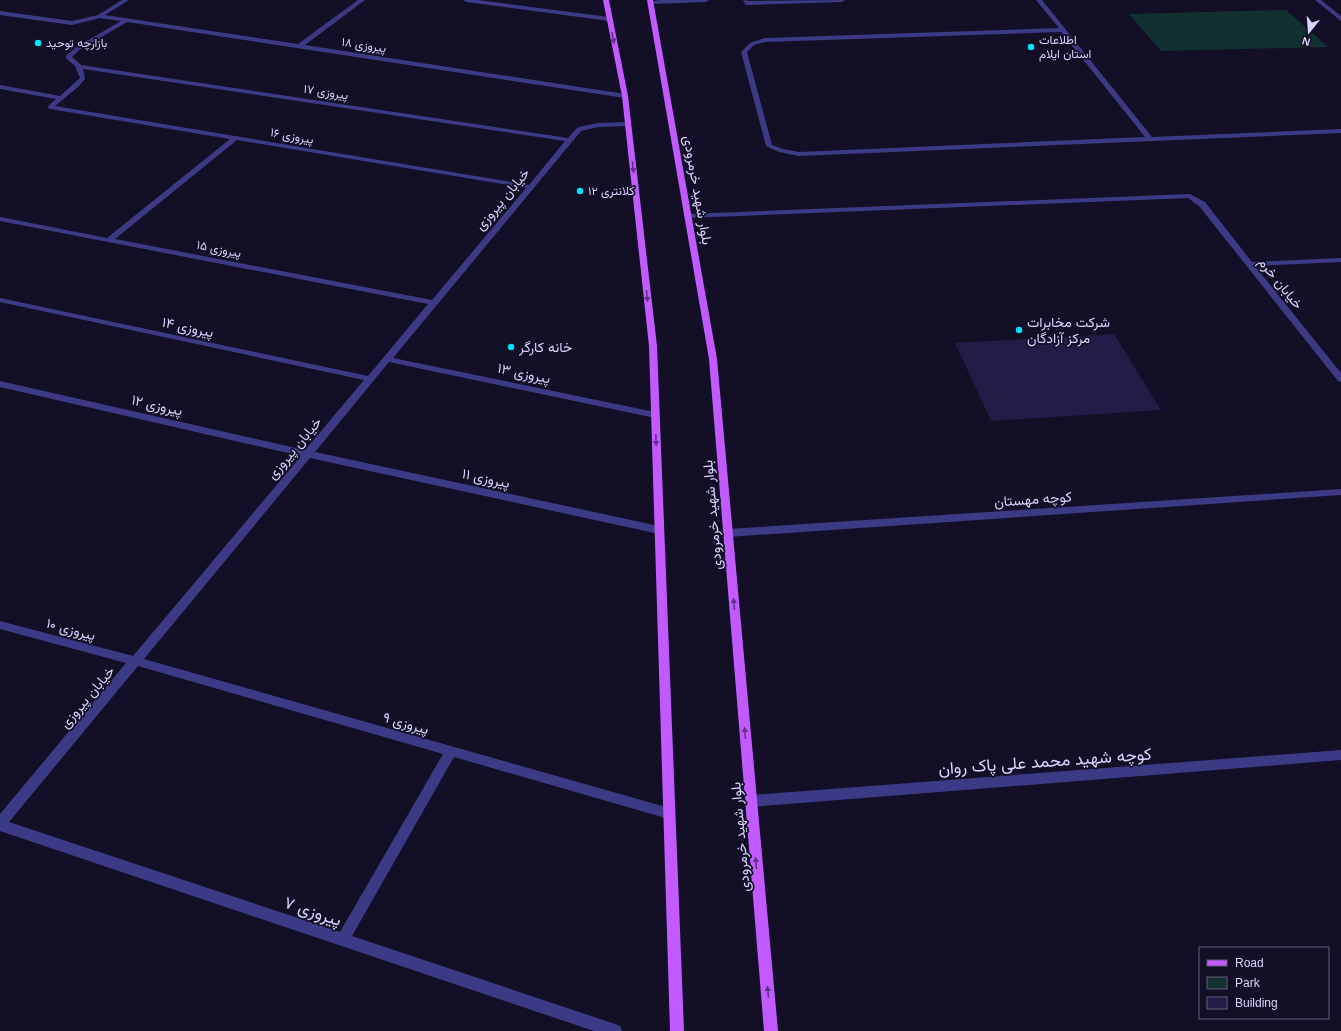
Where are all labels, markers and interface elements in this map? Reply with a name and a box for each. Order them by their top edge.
north arrow [1289,12,1329,52]
one-way arrow [611,32,617,44]
place label: اطلاعات استان ایلام [1039,33,1091,62]
street label: پیروزی ۱۸ [340,35,387,56]
text: N [1300,35,1312,48]
place label: بازارچه توحید [46,36,107,51]
marker: بازارچه توحید [33,38,43,48]
marker: اطلاعات استان ایلام [1026,42,1036,52]
street label: پیروزی ۱۷ [302,82,349,103]
street label: پیروزی ۱۶ [269,125,315,148]
street label: بلوار شهید خرمرودی [680,134,715,246]
one-way arrow [629,161,636,173]
street label: خیابان پیروزی [472,165,534,234]
place label: کلانتری ۱۲ [588,184,634,199]
marker: کلانتری ۱۲ [575,186,585,196]
street label: پیروزی ۱۵ [195,238,243,261]
street label: خیابان خرم [1255,254,1307,312]
one-way arrow [644,290,650,302]
street label: پیروزی ۱۴ [160,314,215,342]
place label: شرکت مخابرات مرکز آزادگان [1027,314,1110,347]
marker: شرکت مخابرات مرکز آزادگان [1014,325,1024,335]
place label: خانه کارگر [518,339,572,356]
marker: خانه کارگر [506,342,516,352]
street label: پیروزی ۱۳ [496,360,552,388]
street label: پیروزی ۱۲ [130,391,184,421]
street label: خیابان پیروزی [264,414,326,483]
one-way arrow [653,434,659,447]
street label: بلوار شهید خرمرودی [699,459,726,571]
street label: پیروزی ۱۱ [460,465,512,493]
street label: کوچه مهستان [994,488,1072,512]
one-way arrow [730,598,737,610]
street label: پیروزی ۱۰ [44,615,98,645]
street label: خیابان پیروزی [57,663,119,732]
street label: پیروزی ۹ [381,709,431,739]
one-way arrow [742,727,748,739]
street label: کوچه شهید محمد علی پاک روان [938,745,1153,780]
street label: بلوار شهید خرمرودی [727,781,754,893]
one-way arrow [753,857,760,869]
street label: پیروزی ۷ [281,893,344,932]
legend [1199,947,1329,1019]
text: Road [1235,956,1264,970]
text: Park [1235,976,1261,990]
one-way arrow [764,986,771,998]
text: Building [1235,996,1278,1010]

